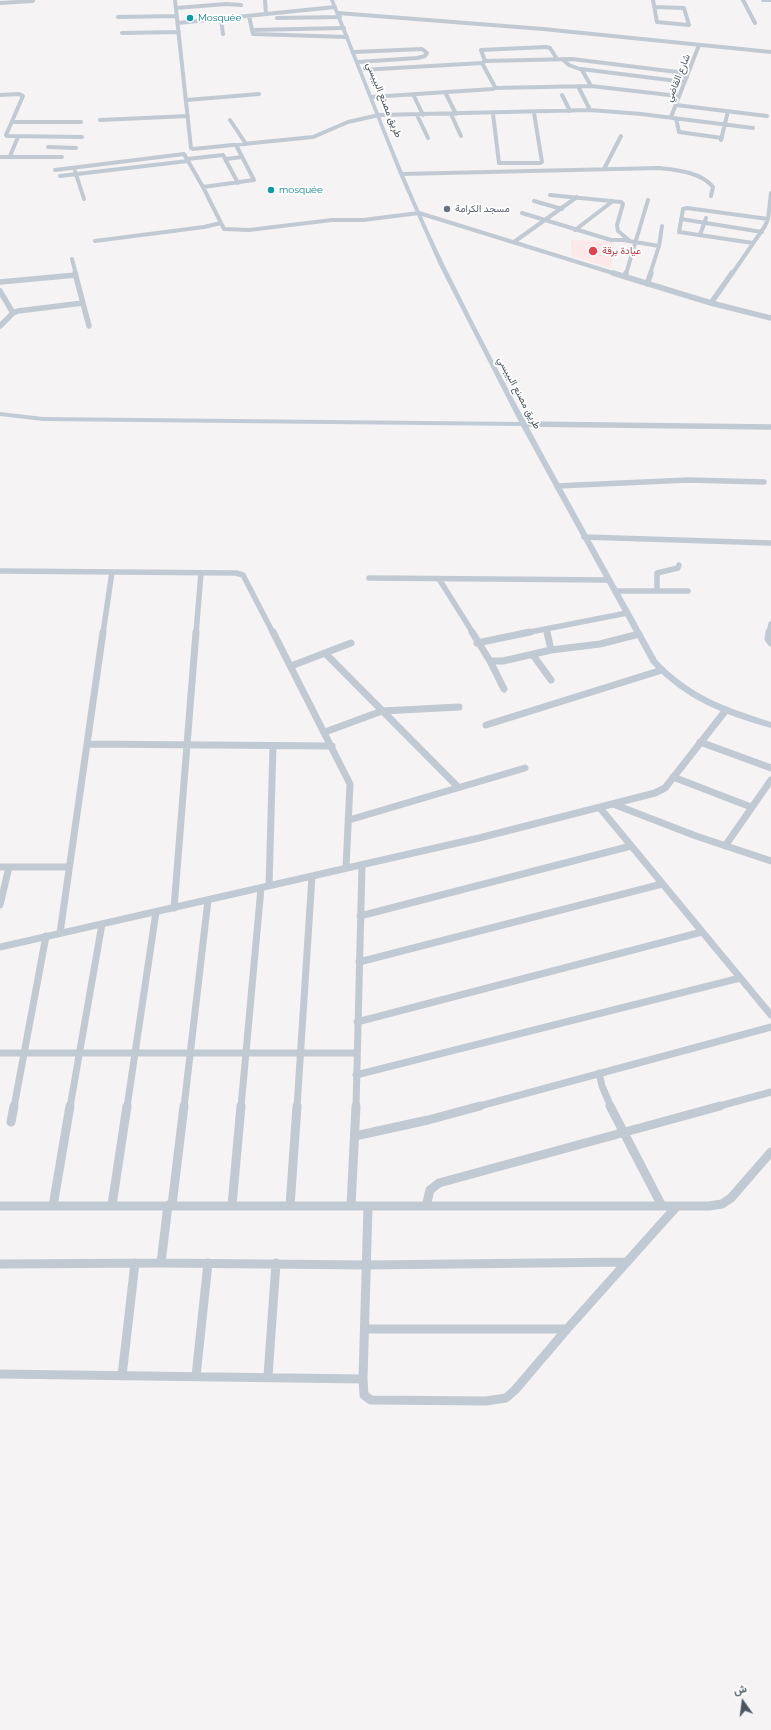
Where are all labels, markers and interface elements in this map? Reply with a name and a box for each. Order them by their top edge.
place label: Mosquée [198,12,241,24]
marker: Mosquée [185,13,195,23]
street label: شارع القاضي [663,52,693,104]
street label: طريق مصنع البيبسي [363,61,405,139]
place label: mosquée [279,184,323,196]
marker: mosquée [266,185,276,195]
place label: مسجد الكرامة [455,203,510,215]
marker: مسجد الكرامة [442,204,452,214]
marker: عيادة برقة [587,245,599,257]
place label: عيادة برقة [602,245,641,257]
street label: طريق مصنع البيبسي [495,355,543,431]
north arrow [723,1682,763,1722]
text: ش [732,1682,748,1698]

